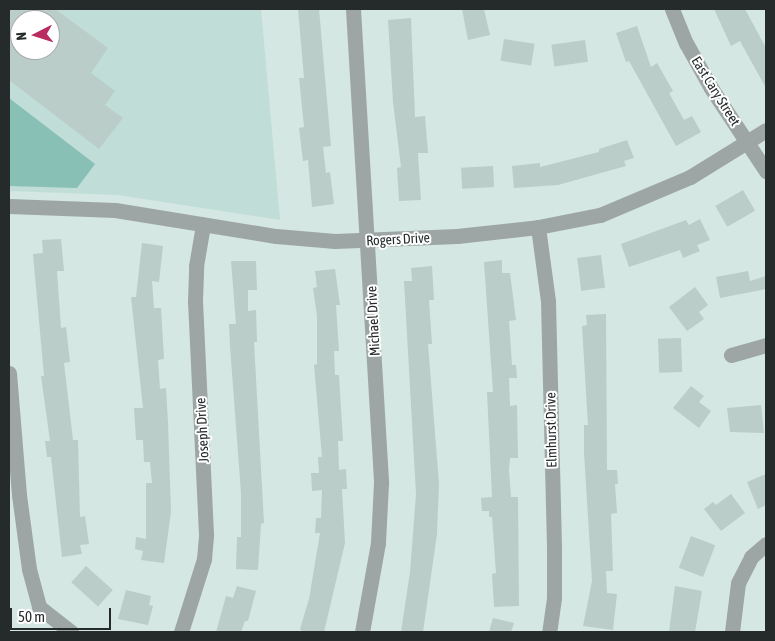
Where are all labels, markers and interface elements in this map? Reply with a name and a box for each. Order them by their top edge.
north arrow [10,10,60,60]
text: N [13,31,29,41]
street label: East Cary Street [688,53,744,129]
street label: Rogers Drive [366,229,430,249]
street label: Michael Drive [363,285,383,357]
street label: Elmhurst Drive [542,392,560,468]
street label: Joseph Drive [192,397,212,463]
scale bar [12,598,114,630]
text: 50 m [18,608,45,625]

